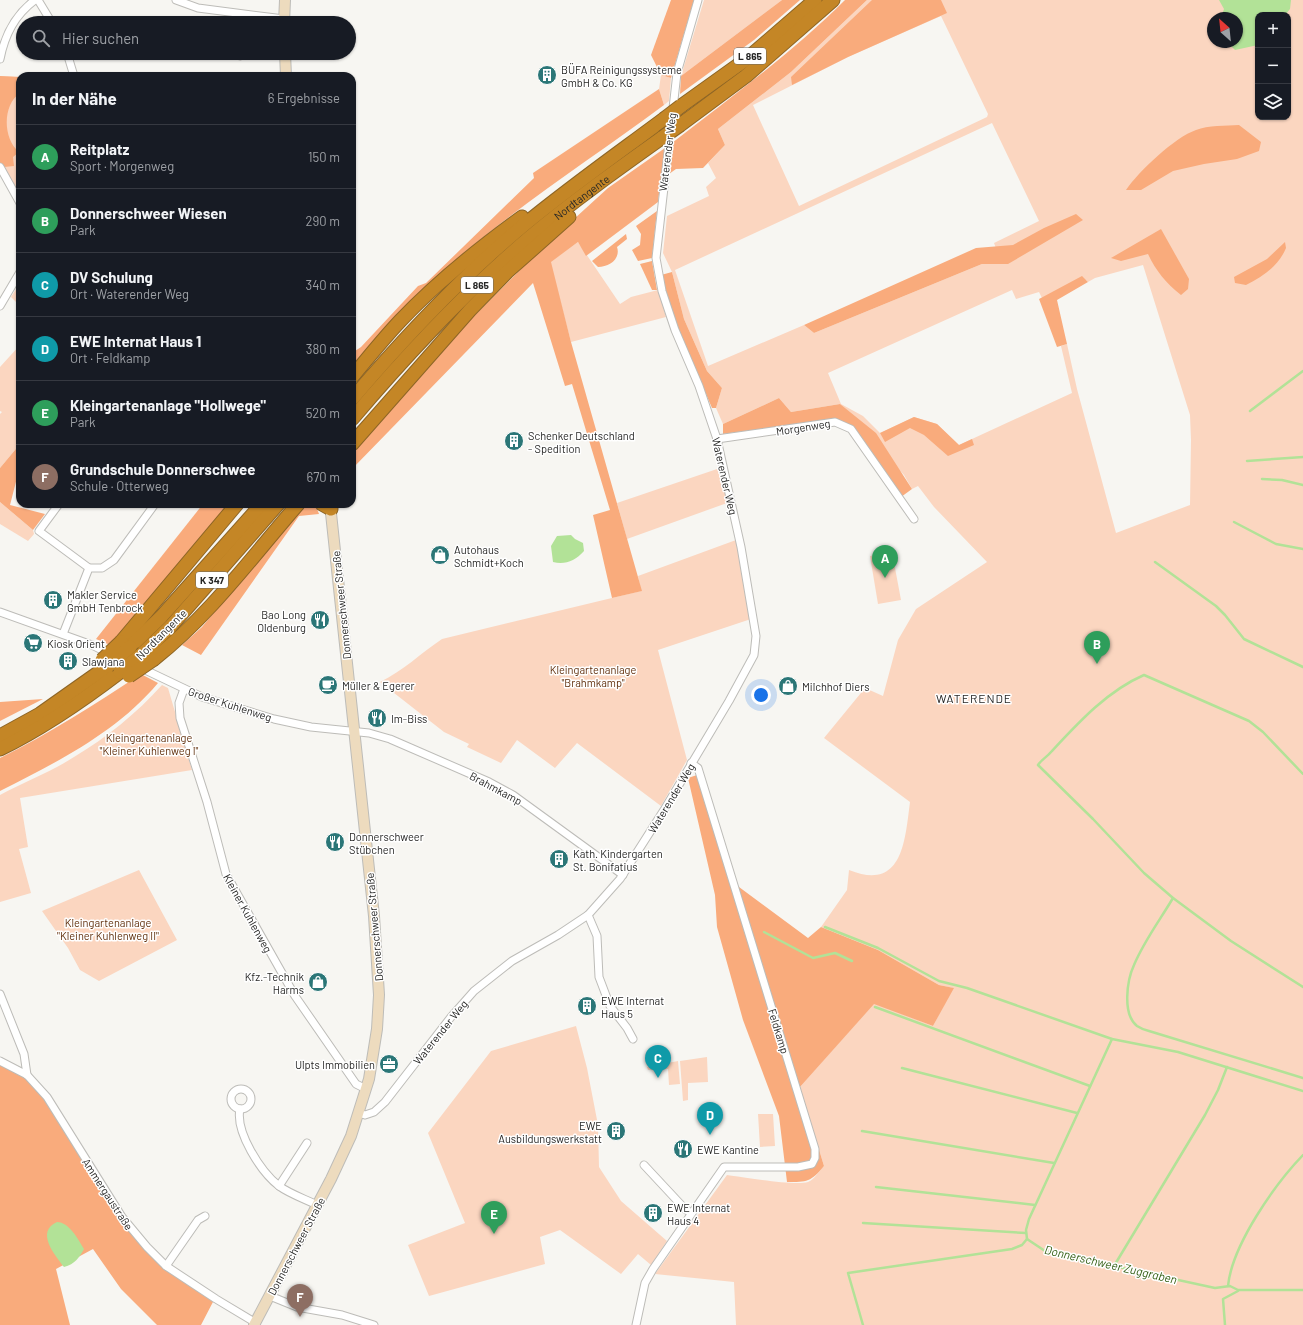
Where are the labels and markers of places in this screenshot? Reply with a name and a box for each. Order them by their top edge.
place label: BÜFA Reinigungssysteme GmbH & Co. KG [561,62,682,89]
building icon: BÜFA Reinigungssysteme GmbH & Co. KG [536,64,558,86]
place label: Schenker Deutschland - Spedition [528,429,635,455]
building icon: Schenker Deutschland - Spedition [503,430,525,452]
place label: Autohaus Schmidt+Koch [454,543,524,569]
shop icon: Autohaus Schmidt+Koch [429,544,451,566]
pin: A [872,545,898,578]
place label: Makler Service GmbH Tenbrock [67,588,143,614]
building icon: Makler Service GmbH Tenbrock [42,589,64,611]
place label: Bao Long Oldenburg [257,608,306,634]
restaurant icon: Bao Long Oldenburg [309,609,331,631]
pin: B [1084,631,1110,664]
supermarket icon: Kiosk Orient [22,632,44,654]
place label: Kiosk Orient [47,637,105,650]
building icon: Slawjana [57,650,79,672]
place label: Slawjana [82,655,124,668]
cafe icon: Müller & Egerer [317,674,339,696]
shop icon: Milchhof Diers [777,675,799,697]
place label: Müller & Egerer [342,679,415,692]
place label: Milchhof Diers [802,680,869,693]
restaurant icon: Im-Biss [366,707,388,729]
place label: Im-Biss [391,712,427,725]
place label: Donnerschweer Stübchen [349,830,424,856]
restaurant icon: Donnerschweer Stübchen [324,831,346,853]
place label: Kath. Kindergarten St. Bonifatius [573,847,663,873]
building icon: Kath. Kindergarten St. Bonifatius [548,848,570,870]
place label: Kfz.-Technik Harms [245,970,304,996]
shop icon: Kfz.-Technik Harms [307,971,329,993]
place label: EWE Internat Haus 5 [601,994,664,1020]
building icon: EWE Internat Haus 5 [576,995,598,1017]
pin: C [645,1045,671,1078]
office icon: Ulpts Immobilien [378,1053,400,1075]
place label: Ulpts Immobilien [295,1058,375,1071]
pin: D [697,1102,723,1135]
place label: EWE Ausbildungswerkstatt [498,1119,602,1145]
building icon: EWE Ausbildungswerkstatt [605,1120,627,1142]
restaurant icon: EWE Kantine [672,1138,694,1160]
place label: EWE Kantine [697,1143,759,1156]
pin: E [481,1201,507,1234]
place label: EWE Internat Haus 4 [667,1201,730,1227]
building icon: EWE Internat Haus 4 [642,1202,664,1224]
pin: F [287,1284,313,1317]

